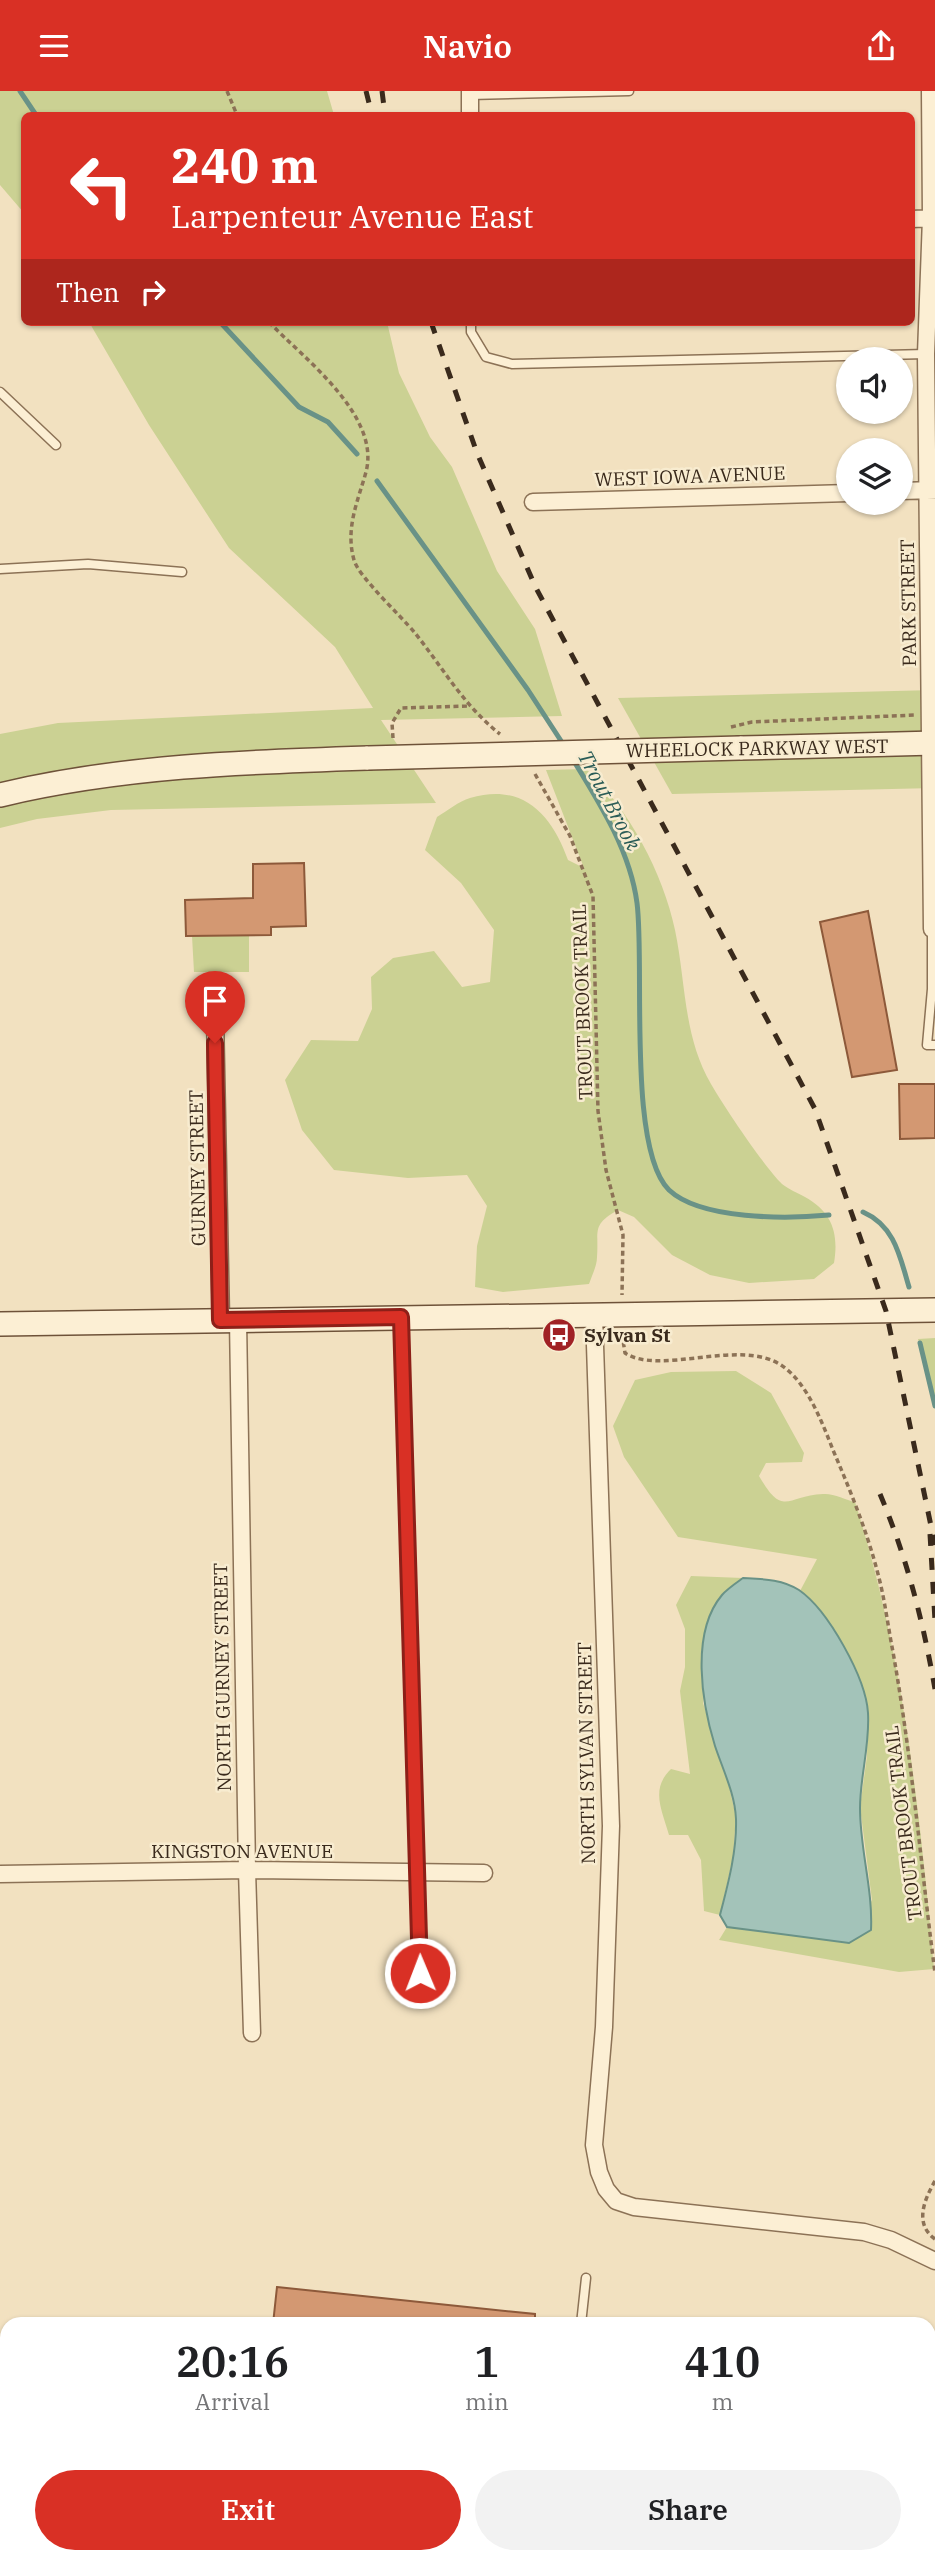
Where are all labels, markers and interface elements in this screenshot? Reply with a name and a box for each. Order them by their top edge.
text: Navio [423,25,512,67]
icon: menu [35,27,73,65]
icon: share [862,27,900,65]
text: 240 m [171,133,318,196]
icon: left [56,140,147,231]
text: Larpenteur Avenue East [171,195,534,237]
icon: right [134,273,172,311]
text: Then [56,275,120,309]
map controls [836,347,913,515]
button: sound [836,347,913,424]
button: layers [836,438,913,515]
street label: WEST IOWA AVENUE [594,461,786,491]
street label: PARK STREET [895,539,921,667]
street label: WHEELOCK PARKWAY WEST [625,734,889,762]
water label: Trout Brook [572,745,648,856]
street label: TROUT BROOK TRAIL [567,904,597,1100]
pin [185,971,245,1043]
icon: arrive [196,982,234,1020]
street label: GURNEY STREET [184,1090,210,1246]
bus stop icon: Sylvan St [540,1316,578,1354]
place label: Sylvan St [584,1323,670,1347]
street label: NORTH GURNEY STREET [208,1562,236,1792]
street label: NORTH SYLVAN STREET [572,1642,600,1864]
street label: TROUT BROOK TRAIL [879,1724,927,1922]
street label: KINGSTON AVENUE [151,1839,333,1863]
position arrow [383,1936,457,2010]
text: 20:16 [176,2334,289,2389]
text: 1 [474,2334,499,2389]
text: 410 [685,2334,760,2389]
text: Arrival [195,2386,270,2416]
text: min [465,2386,509,2416]
text: m [711,2386,733,2416]
button: Exit [35,2470,461,2550]
button: Share [475,2470,901,2550]

